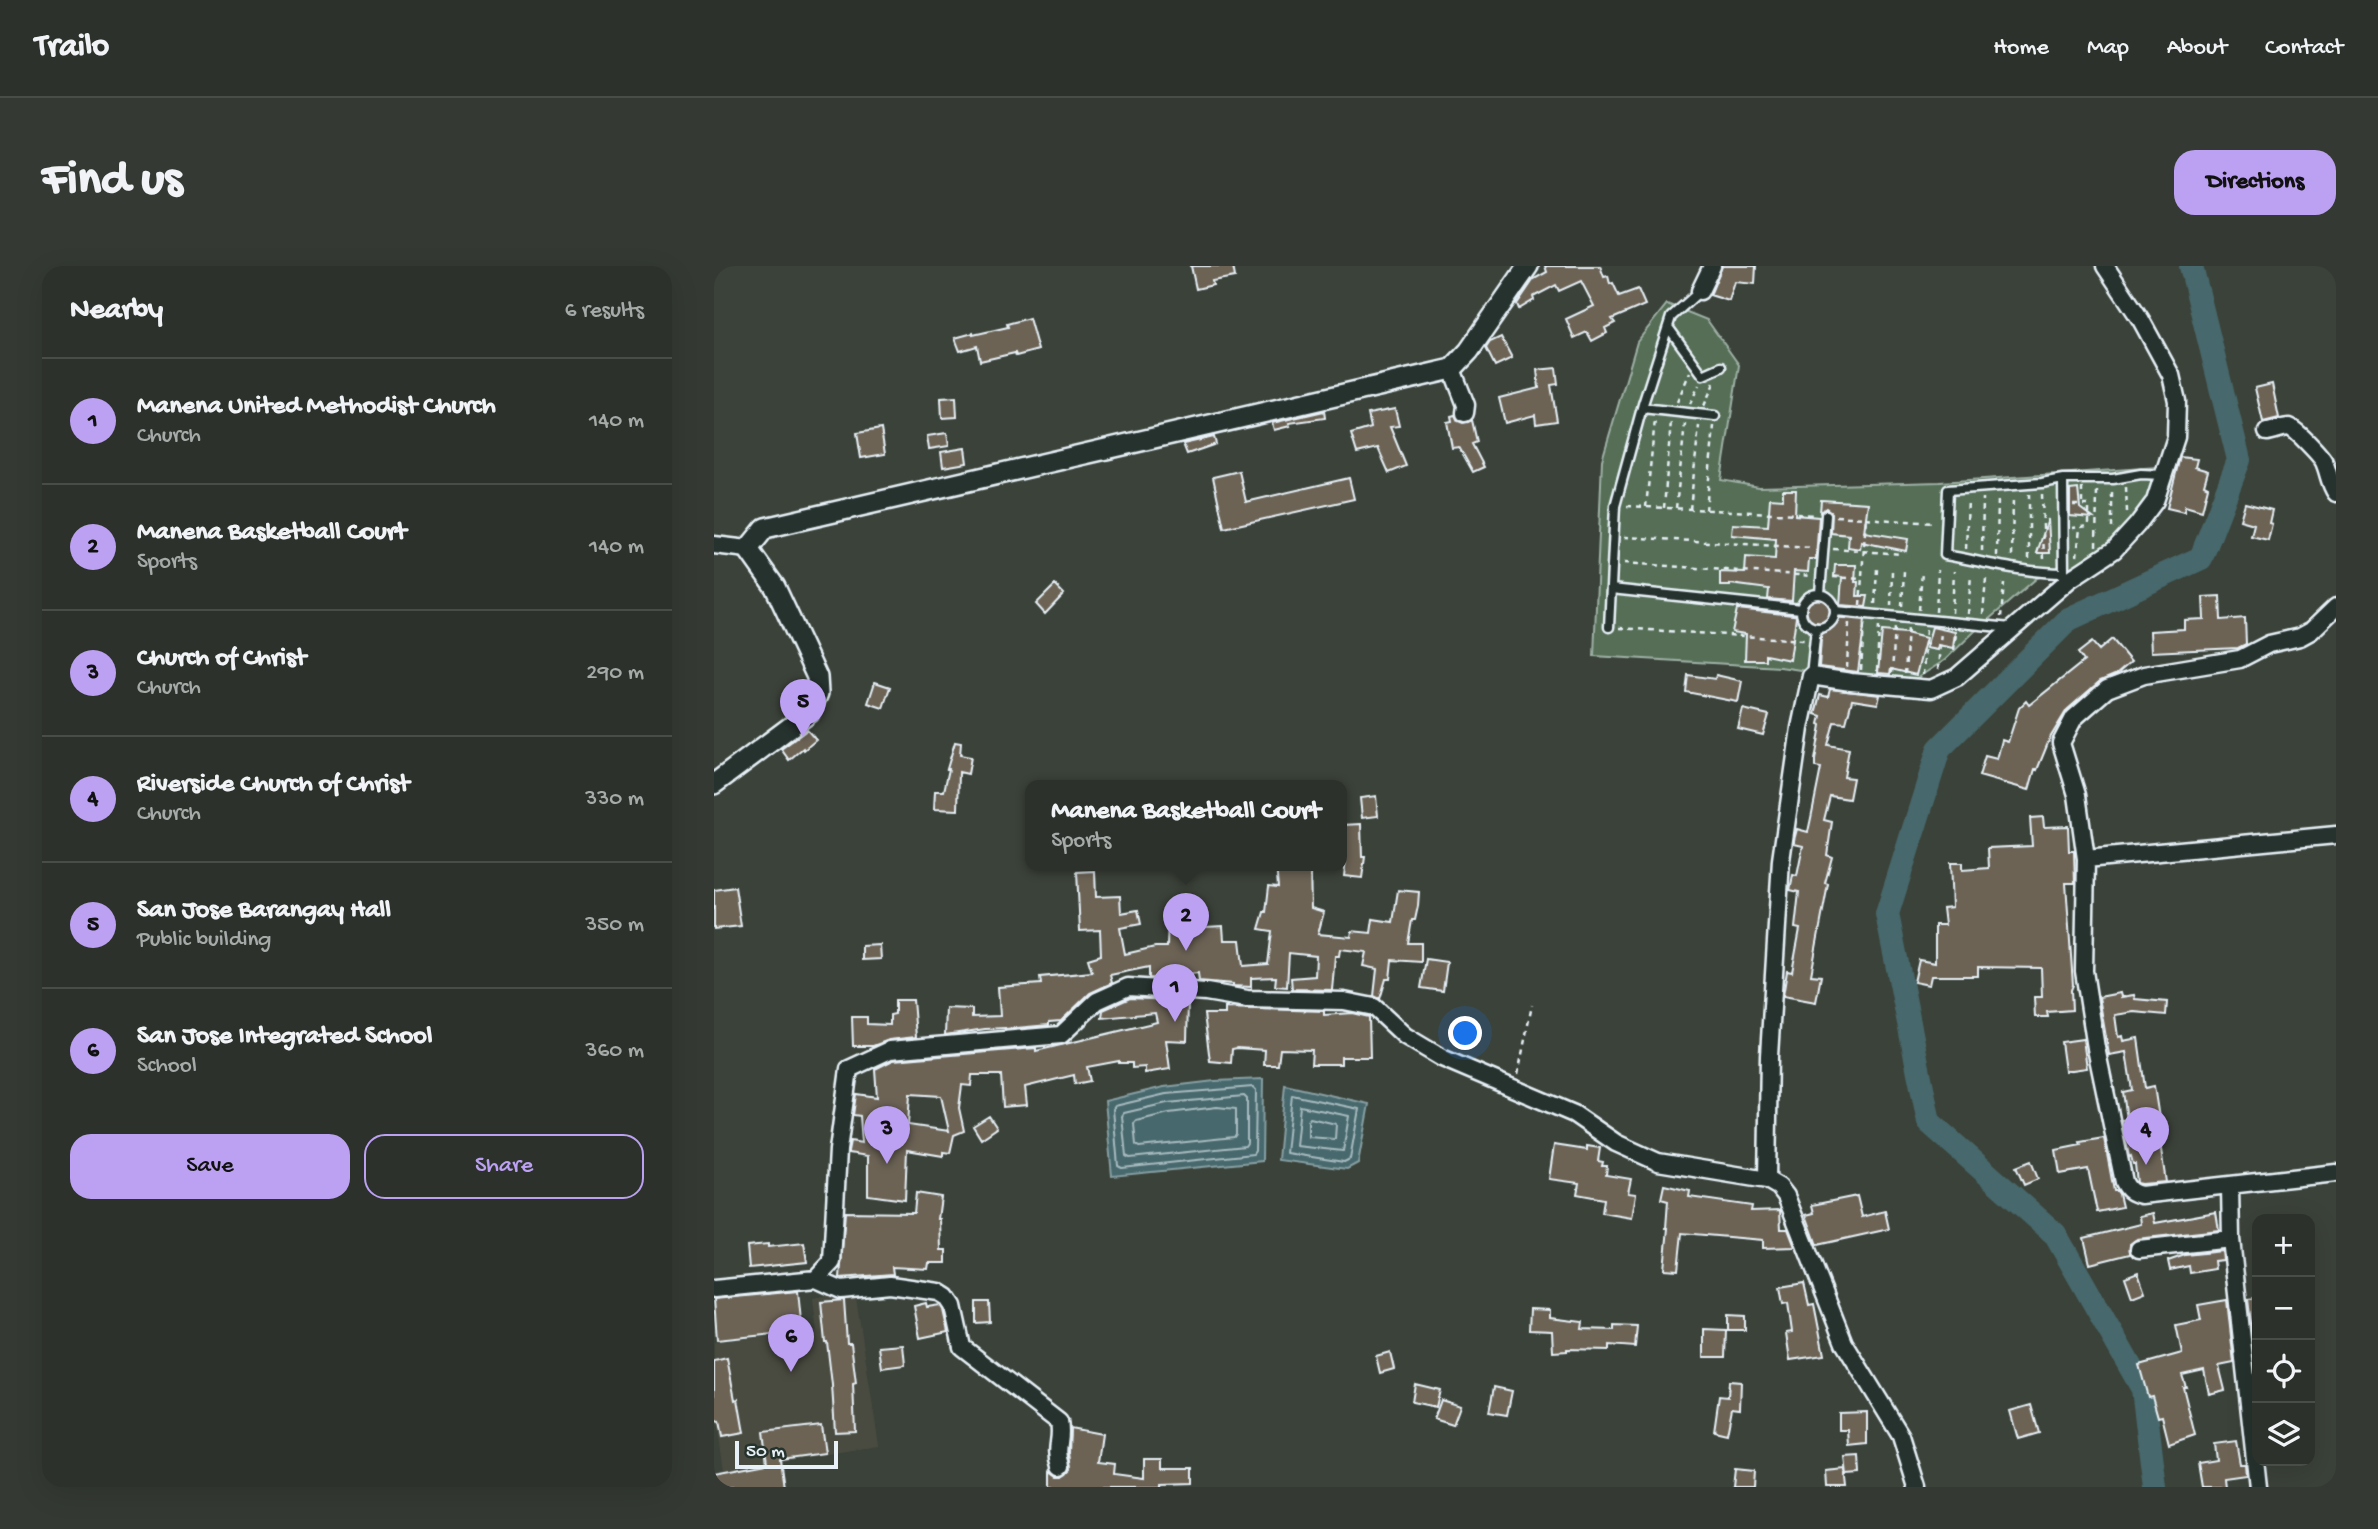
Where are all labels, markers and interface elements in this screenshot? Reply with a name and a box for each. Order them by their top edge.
text: Trailo [35,29,109,67]
text: Home [1993,34,2049,63]
text: Map [2087,34,2129,63]
text: About [2167,34,2227,63]
text: Contact [2265,34,2343,63]
button: Directions [2174,150,2336,215]
text: Find us [42,153,182,211]
text: Nearby [70,294,163,329]
text: 6 results [565,298,644,325]
text: Manena United Methodist Church [137,392,496,423]
text: 1 [88,408,98,435]
text: 140 m [589,408,644,435]
text: Church [137,423,201,450]
text: Manena Basketball Court [137,518,406,549]
text: 2 [87,534,99,561]
text: 140 m [589,534,644,561]
text: Sports [137,549,197,576]
text: Church of Christ [137,644,306,675]
text: 3 [87,660,99,687]
text: 290 m [586,660,644,687]
text: Church [137,675,201,702]
pin: 5 [780,679,826,737]
text: Riverside Church of Christ [137,770,409,801]
popup [1025,780,1347,871]
text: 4 [88,786,98,813]
text: 330 m [585,786,644,813]
text: Manena Basketball Court [1051,797,1321,828]
text: Church [137,801,201,828]
text: Sports [1051,828,1111,855]
pin: 2 [1163,893,1209,951]
text: San Jose Barangay Hall [137,896,391,927]
text: 5 [87,912,99,939]
text: 350 m [585,912,644,939]
text: Public building [137,927,271,954]
pin: 1 [1152,964,1198,1022]
your location [1448,1016,1482,1050]
text: San Jose Integrated School [137,1022,432,1053]
text: 6 [87,1038,99,1065]
text: 360 m [586,1038,644,1065]
text: School [137,1053,197,1080]
pin: 3 [864,1106,910,1164]
pin: 4 [2123,1107,2169,1165]
button: Save [70,1134,350,1199]
button: Share [364,1134,644,1199]
map controls [2252,1214,2315,1466]
button: + [2252,1214,2315,1277]
button: − [2252,1277,2315,1340]
pin: 6 [768,1314,814,1372]
button: locate [2252,1340,2315,1403]
button: layers [2252,1403,2315,1466]
scale bar [735,1438,838,1470]
text: 50 m [746,1441,785,1464]

